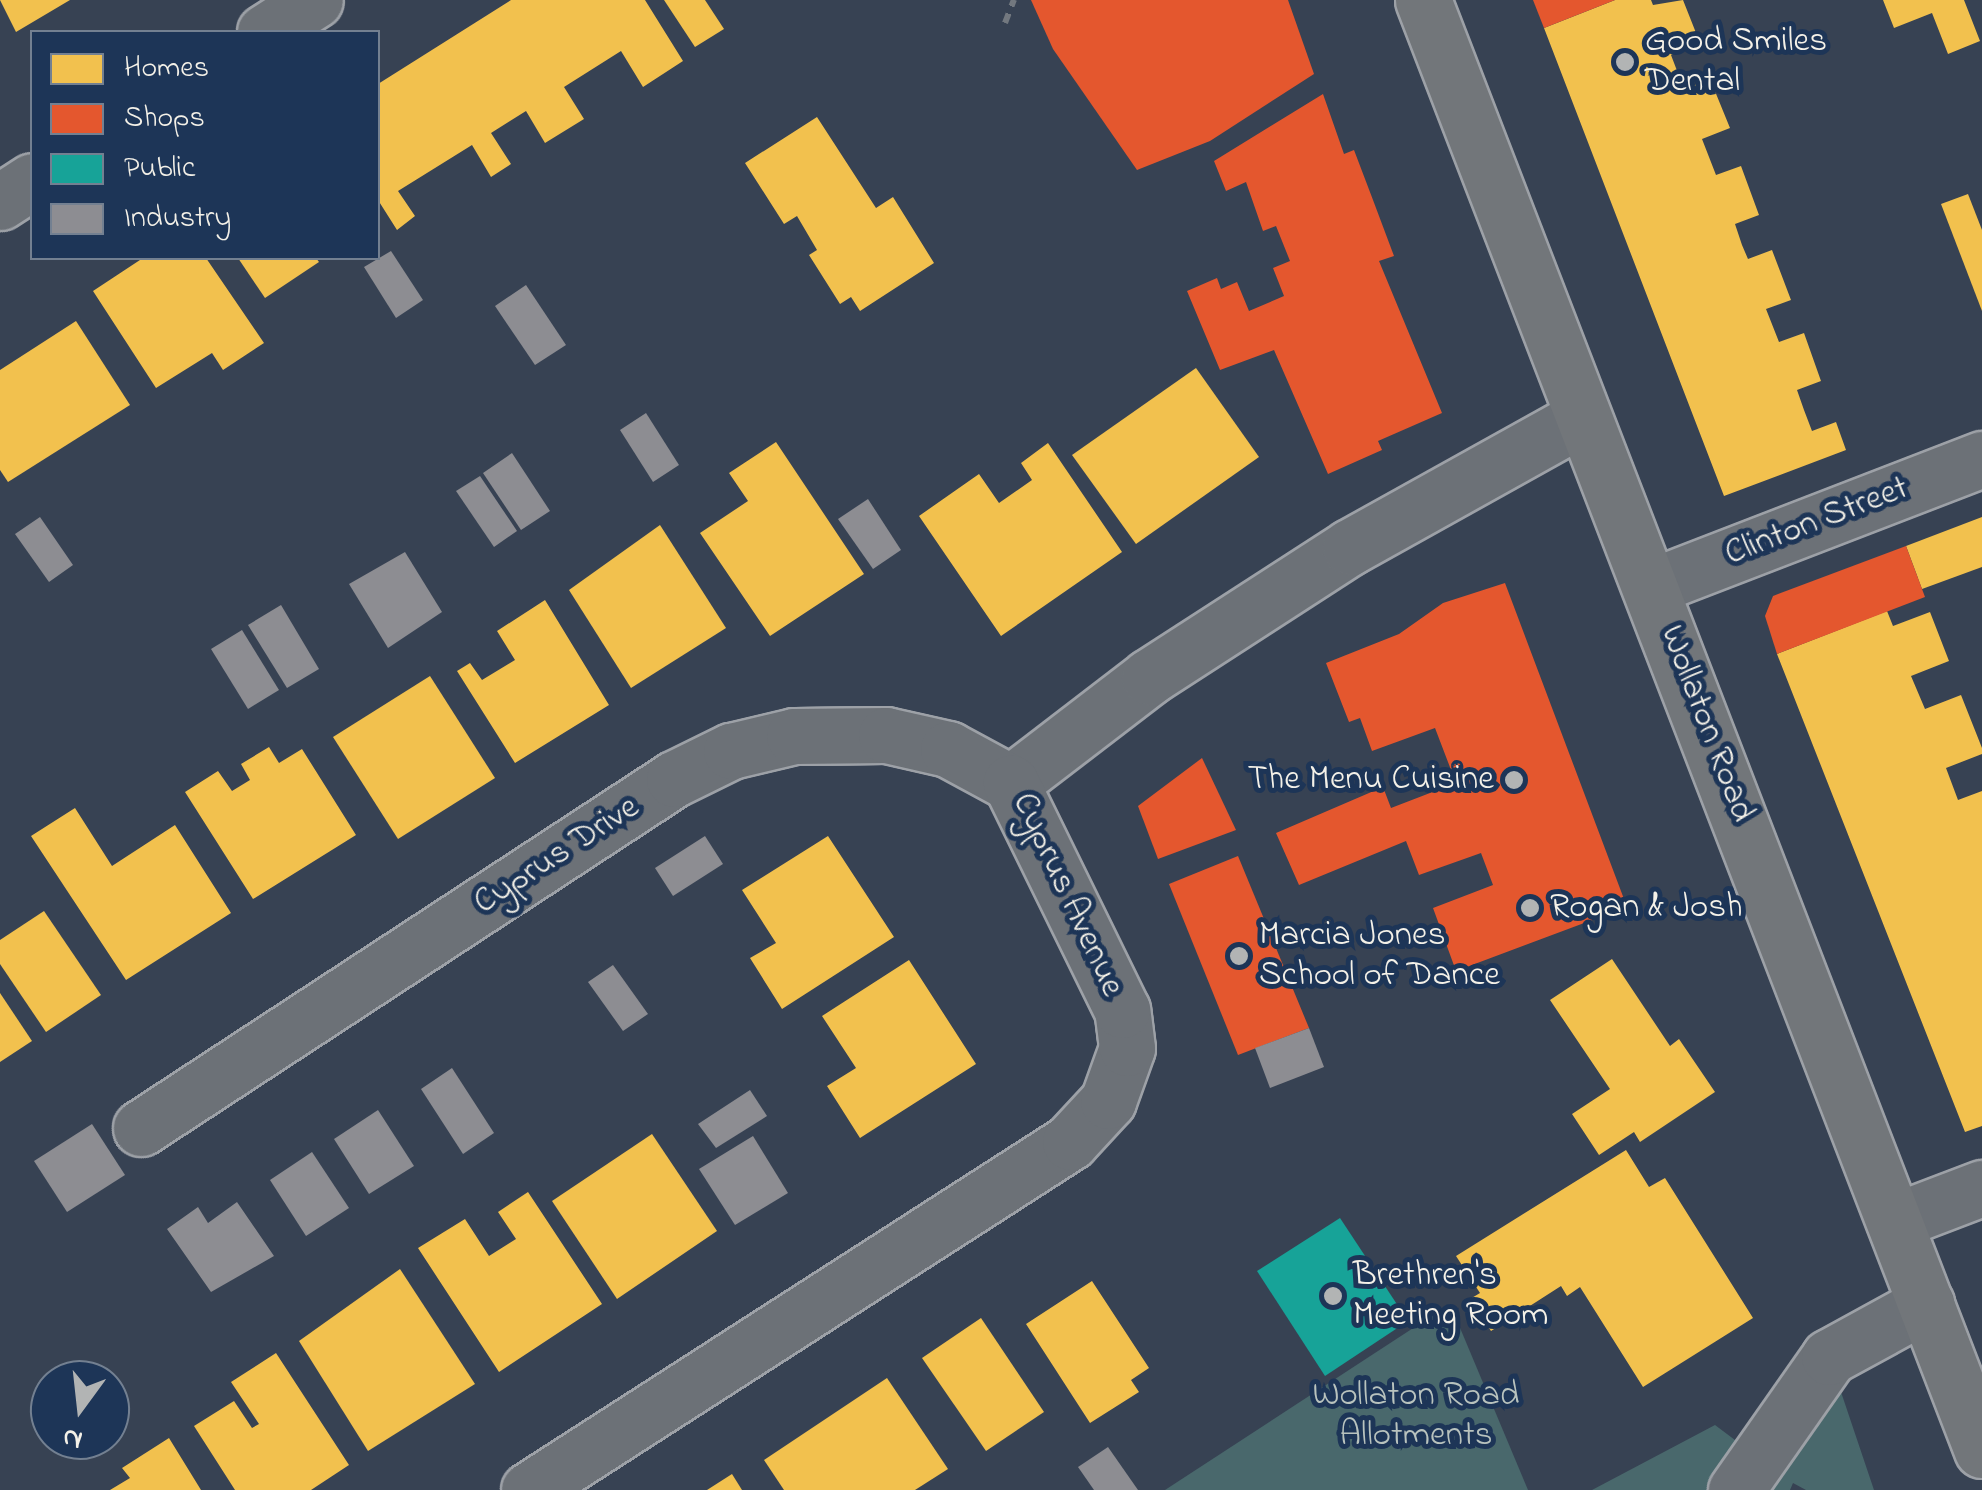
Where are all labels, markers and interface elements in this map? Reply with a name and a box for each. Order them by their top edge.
place label: Good Smiles Dental [1645,21,1827,103]
legend [30,30,380,260]
text: Homes [124,47,209,91]
marker: Good Smiles Dental [1614,51,1636,73]
text: Shops [124,97,205,141]
text: Public [124,147,195,191]
text: Industry [124,197,231,241]
street label: Clinton Street [1719,468,1915,576]
street label: Wollaton Road [1649,620,1763,828]
place label: The Menu Cuisine [1248,759,1494,801]
marker: The Menu Cuisine [1503,769,1525,791]
street label: Cyprus Drive [467,787,647,925]
street label: Cyprus Avenue [1002,787,1132,1003]
place label: Rogan & Josh [1550,887,1743,929]
marker: Rogan & Josh [1519,897,1541,919]
place label: Marcia Jones School of Dance [1259,915,1500,997]
marker: Marcia Jones School of Dance [1228,945,1250,967]
place label: Brethren's Meeting Room [1353,1255,1548,1337]
marker: Brethren's Meeting Room [1322,1285,1344,1307]
north arrow [30,1360,130,1460]
park label: Wollaton Road Allotments [1312,1375,1520,1457]
text: N [58,1415,87,1460]

